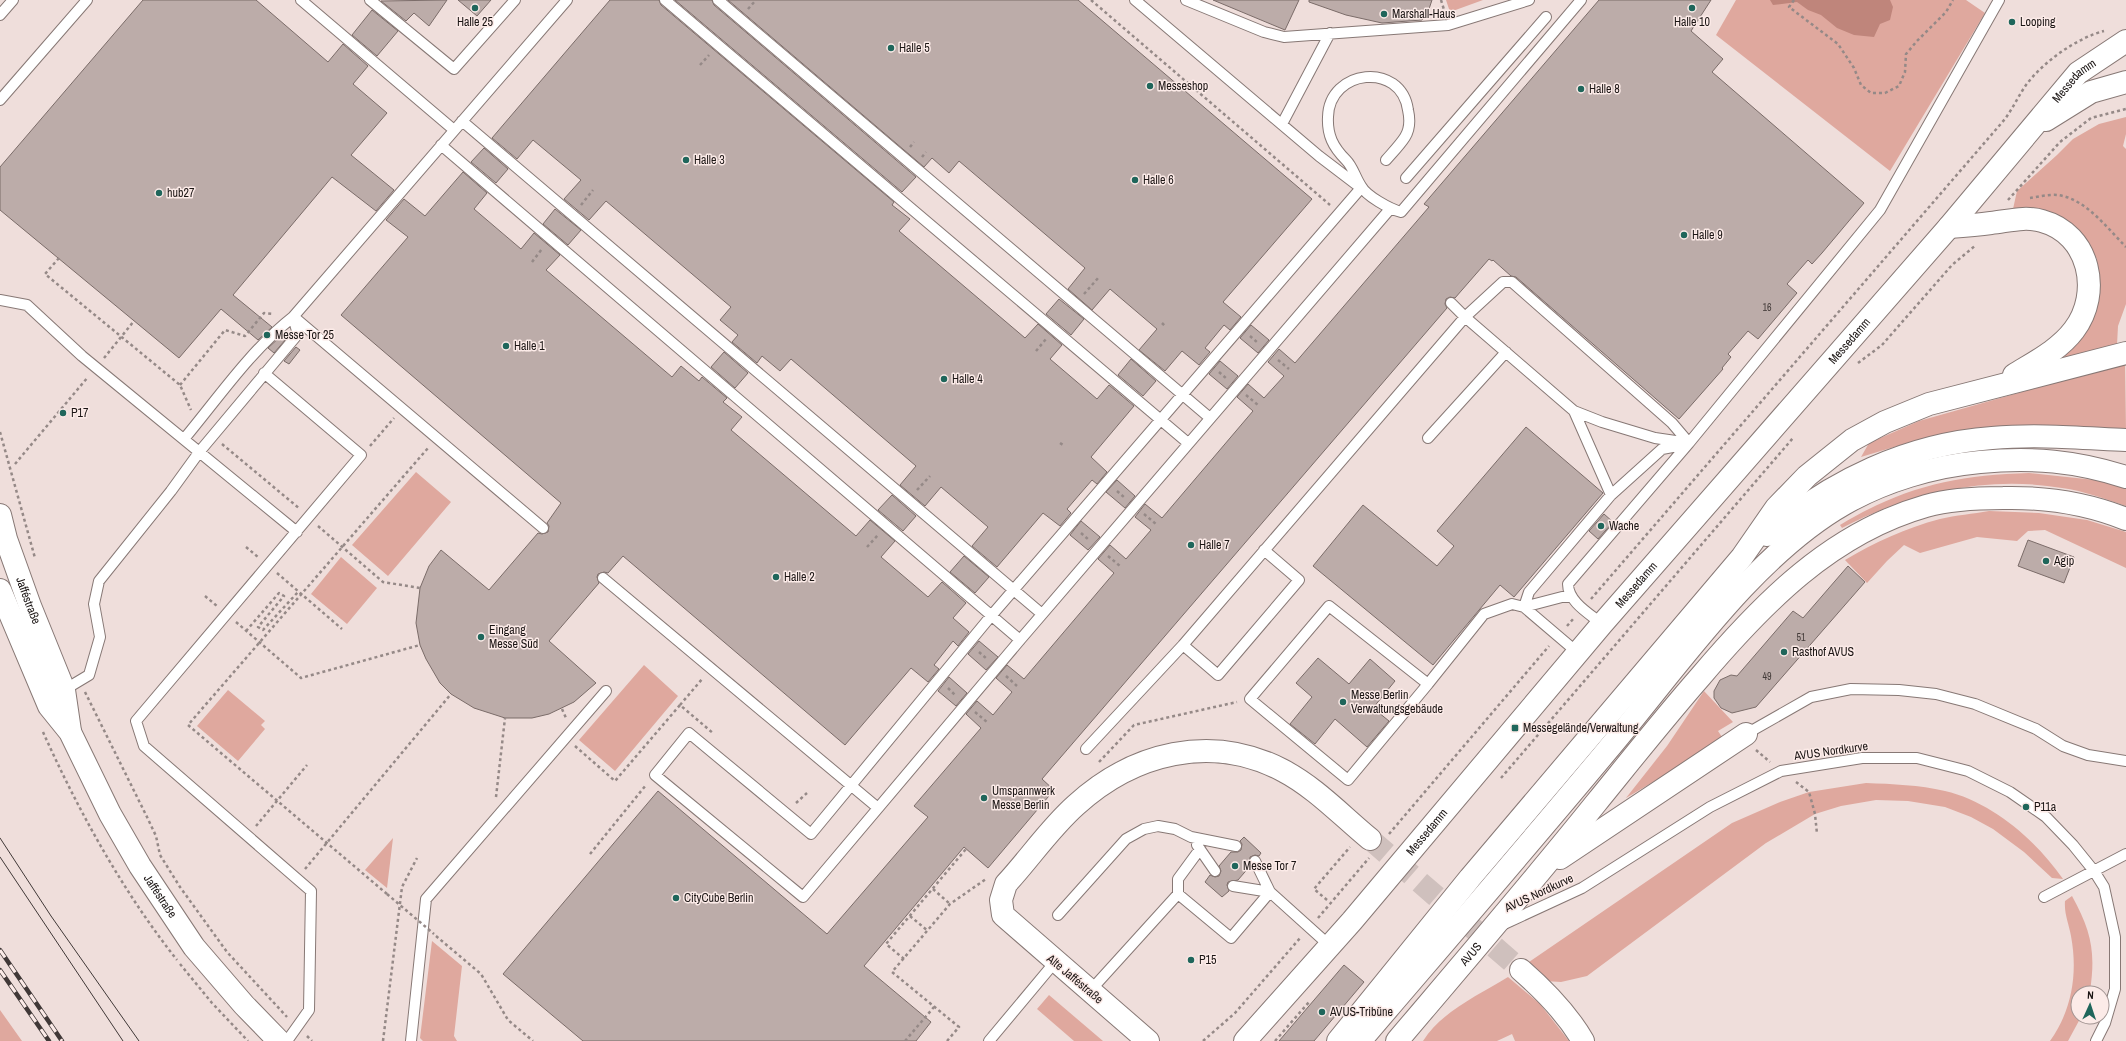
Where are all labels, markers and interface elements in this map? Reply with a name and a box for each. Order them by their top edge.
marker: Halle 25 [470,3,480,13]
marker: Halle 10 [1687,3,1697,13]
place label: Marshall-Haus [1392,6,1456,22]
marker: Marshall-Haus [1379,9,1389,19]
place label: Halle 25 [457,14,494,30]
place label: Halle 10 [1674,14,1710,30]
place label: Looping [2020,14,2056,30]
marker: Looping [2007,17,2017,27]
place label: Halle 5 [899,40,930,56]
marker: Halle 5 [886,43,896,53]
street label: Messedamm [2049,55,2099,106]
place label: Messeshop [1158,78,1208,94]
marker: Messeshop [1145,81,1155,91]
place label: Halle 8 [1589,81,1620,97]
marker: Halle 8 [1576,84,1586,94]
place label: Halle 3 [694,152,725,168]
marker: Halle 3 [681,155,691,165]
place label: Halle 6 [1143,172,1174,188]
marker: Halle 6 [1130,175,1140,185]
place label: hub27 [167,185,195,201]
marker: hub27 [154,188,164,198]
place label: Halle 9 [1692,227,1723,243]
marker: Halle 9 [1679,230,1689,240]
house number: 16 [1762,301,1772,314]
street label: Messedamm [1825,314,1874,367]
place label: Messe Tor 25 [275,327,334,343]
marker: Messe Tor 25 [262,330,272,340]
place label: Halle 1 [514,338,545,354]
marker: Halle 1 [501,341,511,351]
place label: Halle 4 [952,371,983,387]
marker: Halle 4 [939,374,949,384]
place label: P17 [71,405,89,421]
marker: P17 [58,408,68,418]
place label: Wache [1609,518,1639,534]
marker: Wache [1596,521,1606,531]
place label: Halle 7 [1199,537,1230,553]
marker: Halle 7 [1186,540,1196,550]
place label: Agip [2053,553,2074,569]
marker: Agip [2041,556,2051,566]
street label: Messedamm [1612,558,1661,611]
place label: Halle 2 [784,569,815,585]
marker: Halle 2 [771,572,781,582]
street label: Jafféstraße [12,575,44,626]
place label: Eingang Messe Süd [489,622,538,652]
house number: 51 [1796,631,1806,644]
marker: Eingang Messe Süd [476,632,486,642]
place label: Rasthof AVUS [1792,644,1855,660]
marker: Rasthof AVUS [1779,647,1789,657]
house number: 49 [1762,670,1772,683]
place label: Messe Berlin Verwaltungsgebäude [1351,687,1443,717]
marker: Messe Berlin Verwaltungsgebäude [1338,697,1348,707]
place label: Messegelände/Verwaltung [1523,720,1639,736]
marker: Messegelände/Verwaltung [1510,723,1520,733]
street label: AVUS Nordkurve [1792,738,1869,764]
place label: Umspannwerk Messe Berlin [992,783,1055,813]
marker: Umspannwerk Messe Berlin [979,793,989,803]
place label: P11a [2034,799,2057,815]
marker: P11a [2021,802,2031,812]
street label: Messedamm [1403,805,1451,859]
place label: Messe Tor 7 [1243,858,1297,874]
marker: Messe Tor 7 [1230,861,1240,871]
street label: AVUS Nordkurve [1501,870,1576,916]
street label: Jafféstraße [140,871,180,921]
place label: CityCube Berlin [684,890,753,906]
marker: CityCube Berlin [671,893,681,903]
street label: AVUS [1456,939,1486,970]
street label: Alte Jafféstraße [1043,950,1106,1007]
place label: P15 [1199,952,1217,968]
marker: P15 [1186,955,1196,965]
north arrow [2070,985,2110,1025]
text: N [2087,988,2094,1002]
place label: AVUS-Tribüne [1329,1004,1393,1020]
marker: AVUS-Tribüne [1317,1007,1327,1017]

